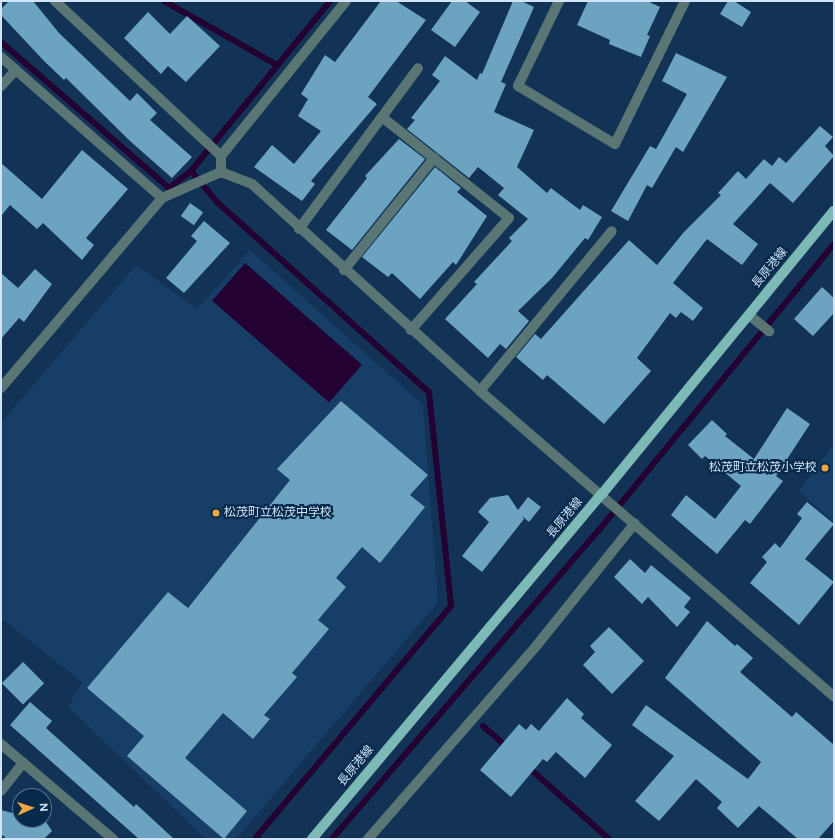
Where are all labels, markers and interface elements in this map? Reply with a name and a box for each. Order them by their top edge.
street label: 長原港線 [749,245,791,291]
place label: 松茂町立松茂小学校 [709,461,817,475]
marker: 松茂町立松茂小学校 [820,463,830,473]
street label: 長原港線 [544,495,586,541]
place label: 松茂町立松茂中学校 [224,506,332,520]
marker: 松茂町立松茂中学校 [211,508,221,518]
street label: 長原港線 [335,743,377,789]
north arrow [12,788,52,828]
text: N [37,803,50,812]

